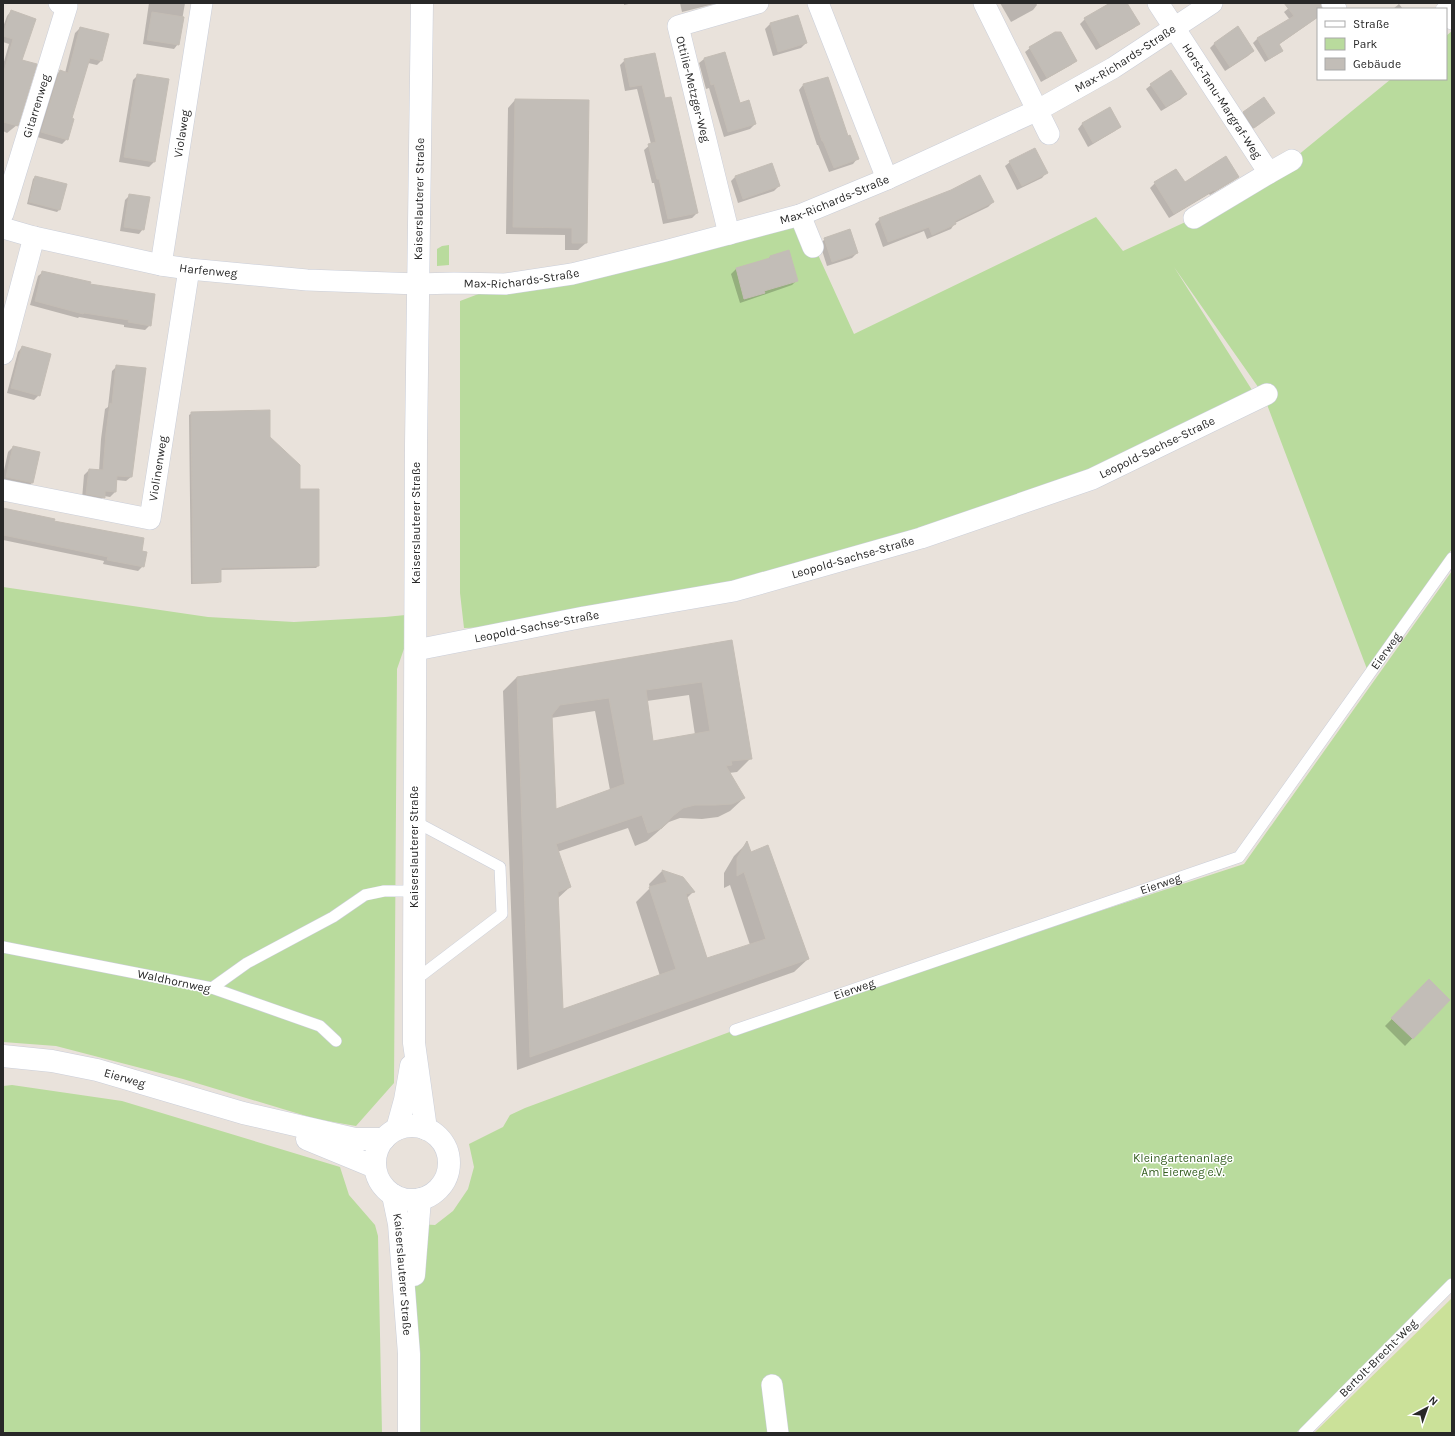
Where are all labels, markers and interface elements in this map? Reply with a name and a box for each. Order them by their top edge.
legend [1317,8,1447,80]
text: Straße [1353,17,1389,31]
street label: Max-Richards-Straße [1072,22,1178,95]
street label: Ottilie-Metzger-Weg [673,34,713,144]
text: Park [1353,37,1378,51]
street label: Horst-Tanu-Margraf-Weg [1179,41,1265,161]
text: Gebäude [1353,57,1401,71]
street label: Gitarrenweg [20,72,53,140]
street label: Violaweg [171,108,192,159]
street label: Kaiserslauterer Straße [411,138,427,260]
street label: Max-Richards-Straße [778,172,891,227]
street label: Harfenweg [178,261,238,280]
street label: Max-Richards-Straße [463,265,581,291]
street label: Leopold-Sachse-Straße [1097,413,1217,481]
street label: Violinenweg [146,434,170,502]
street label: Kaiserslauterer Straße [409,462,423,584]
street label: Leopold-Sachse-Straße [790,533,916,581]
street label: Leopold-Sachse-Straße [473,607,600,645]
street label: Eierweg [1368,629,1404,672]
street label: Kaiserslauterer Straße [407,786,421,908]
street label: Eierweg [1138,870,1183,897]
street label: Waldhornweg [136,966,212,996]
street label: Eierweg [832,976,877,1003]
street label: Eierweg [102,1065,147,1091]
park label: Kleingartenanlage Am Eierweg e.V. [1133,1151,1233,1179]
street label: Kaiserslauterer Straße [390,1212,415,1336]
street label: Bertolt-Brecht-Weg [1336,1316,1420,1400]
north arrow [1407,1388,1447,1428]
text: N [1426,1393,1440,1408]

